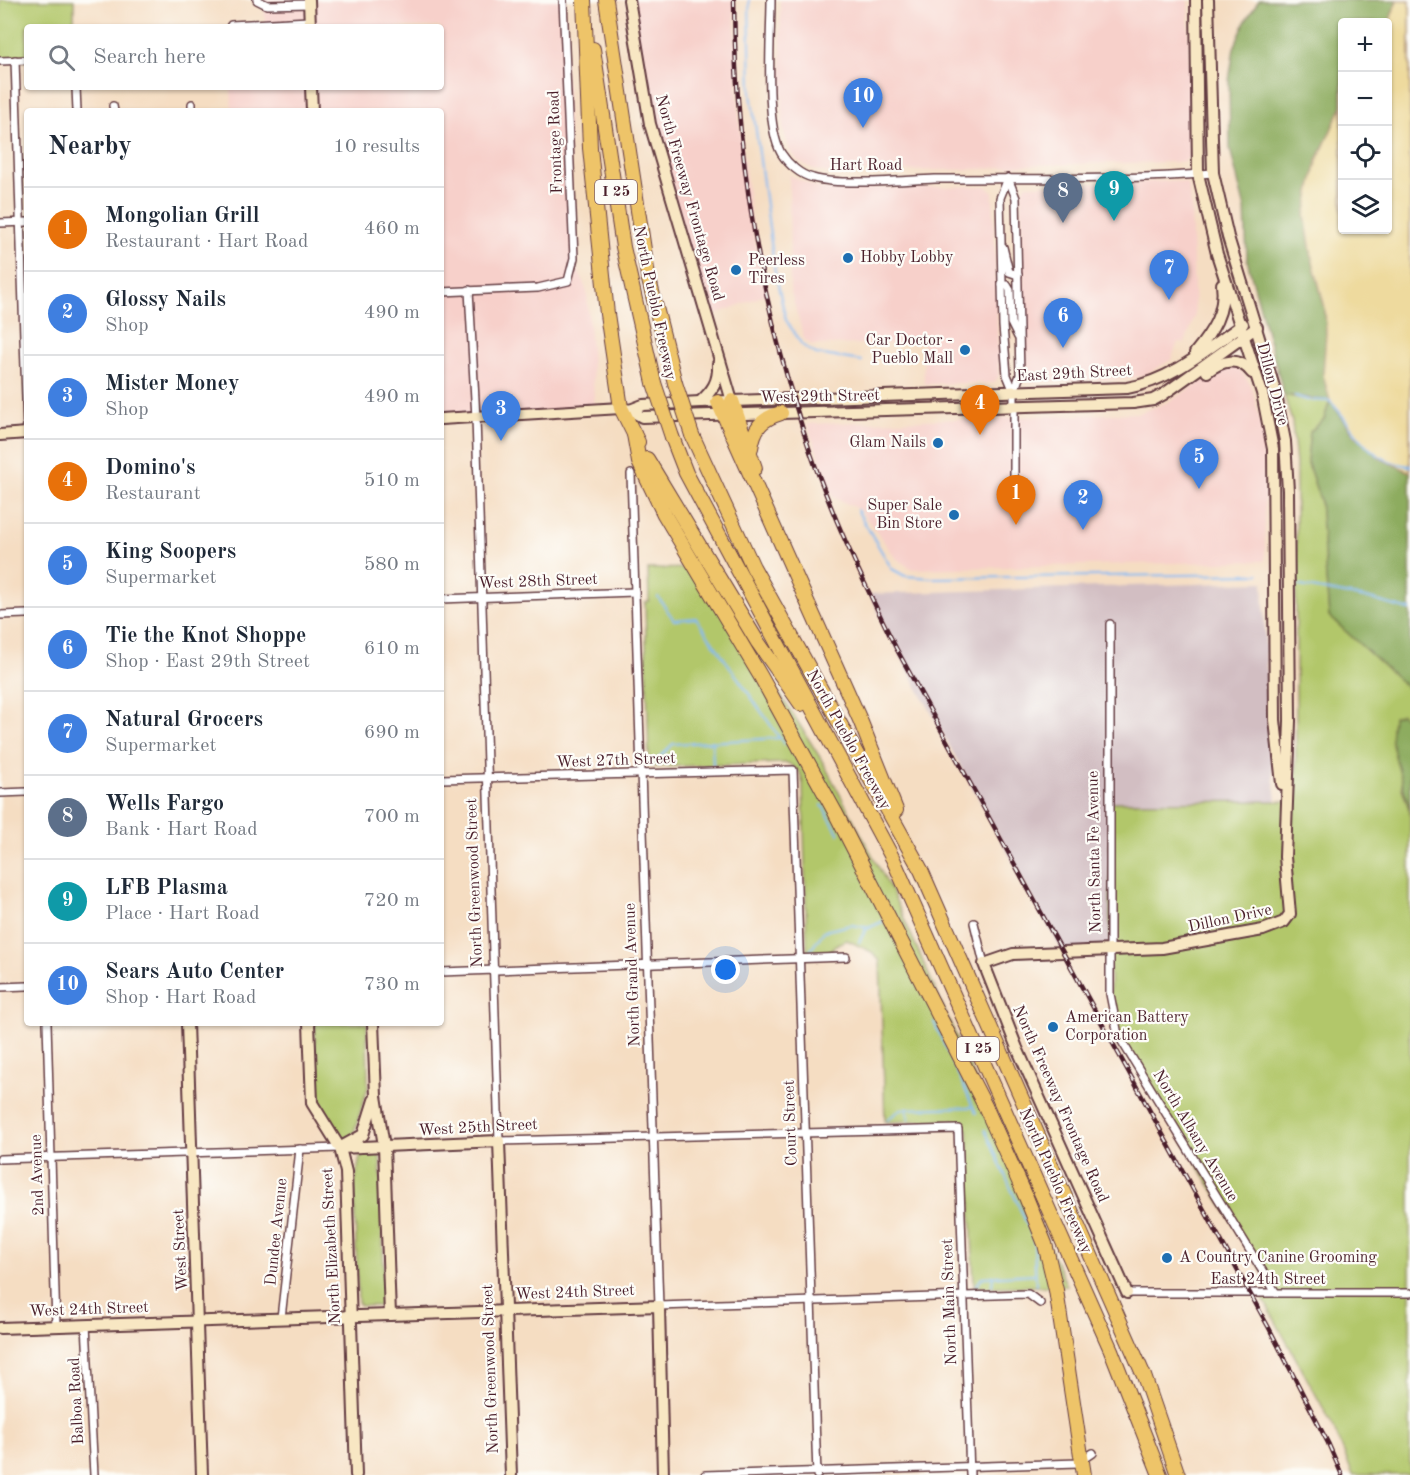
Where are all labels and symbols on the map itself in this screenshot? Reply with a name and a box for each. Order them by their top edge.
pin: 10 [844,78,882,128]
street label: Frontage Road [546,90,566,194]
street label: North Freeway Frontage Road [652,93,726,303]
street label: Hart Road [830,158,902,174]
pin: 9 [1094,172,1134,221]
pin: 8 [1044,174,1082,223]
road number: I 25 [595,180,637,204]
street label: North Pueblo Freeway [630,224,678,382]
place label: Hobby Lobby [860,250,954,266]
pin: 7 [1150,250,1188,300]
marker: Hobby Lobby [841,251,855,265]
place label: Peerless Tires [748,253,805,287]
marker: Peerless Tires [729,263,743,277]
pin: 6 [1044,298,1082,348]
place label: Car Doctor - Pueblo Mall [865,333,953,367]
street label: Dillon Drive [1253,341,1291,427]
marker: Car Doctor - Pueblo Mall [958,343,972,357]
street label: East 29th Street [1016,363,1133,385]
pin: 4 [960,386,1000,435]
street label: West 29th Street [760,388,880,406]
pin: 3 [482,392,520,441]
place label: Glam Nails [849,435,926,451]
marker: Glam Nails [931,436,945,450]
pin: 5 [1180,440,1218,489]
pin: 1 [996,476,1036,525]
pin: 2 [1064,480,1102,530]
place label: Super Sale Bin Store [867,498,942,532]
marker: Super Sale Bin Store [947,508,961,522]
street label: West 28th Street [478,572,598,592]
street label: North Pueblo Freeway [803,667,893,813]
street label: West 27th Street [556,751,676,771]
street label: North Santa Fe Avenue [1086,771,1104,933]
street label: North Greenwood Street [464,797,486,968]
street label: Dillon Drive [1187,902,1273,936]
street label: North Grand Avenue [622,903,644,1047]
your location [711,955,740,984]
street label: North Freeway Frontage Road [1009,1003,1111,1205]
place label: American Battery Corporation [1065,1010,1189,1044]
marker: American Battery Corporation [1046,1020,1060,1034]
road number: I 25 [957,1037,999,1061]
street label: North Albany Avenue [1149,1067,1241,1205]
street label: Court Street [781,1079,801,1166]
street label: North Pueblo Freeway [1016,1106,1095,1257]
street label: West 25th Street [418,1117,539,1139]
street label: 2nd Avenue [29,1134,47,1216]
street label: North Elizabeth Street [320,1167,344,1325]
street label: Dundee Avenue [263,1177,291,1287]
street label: West Street [171,1208,191,1292]
street label: North Main Street [940,1238,960,1366]
place label: A Country Canine Grooming [1179,1250,1377,1266]
marker: A Country Canine Grooming [1160,1251,1174,1265]
street label: East 24th Street [1210,1272,1326,1288]
street label: North Greenwood Street [480,1283,502,1454]
street label: West 24th Street [515,1283,635,1303]
street label: West 24th Street [29,1300,149,1320]
street label: Balboa Road [67,1357,87,1445]

